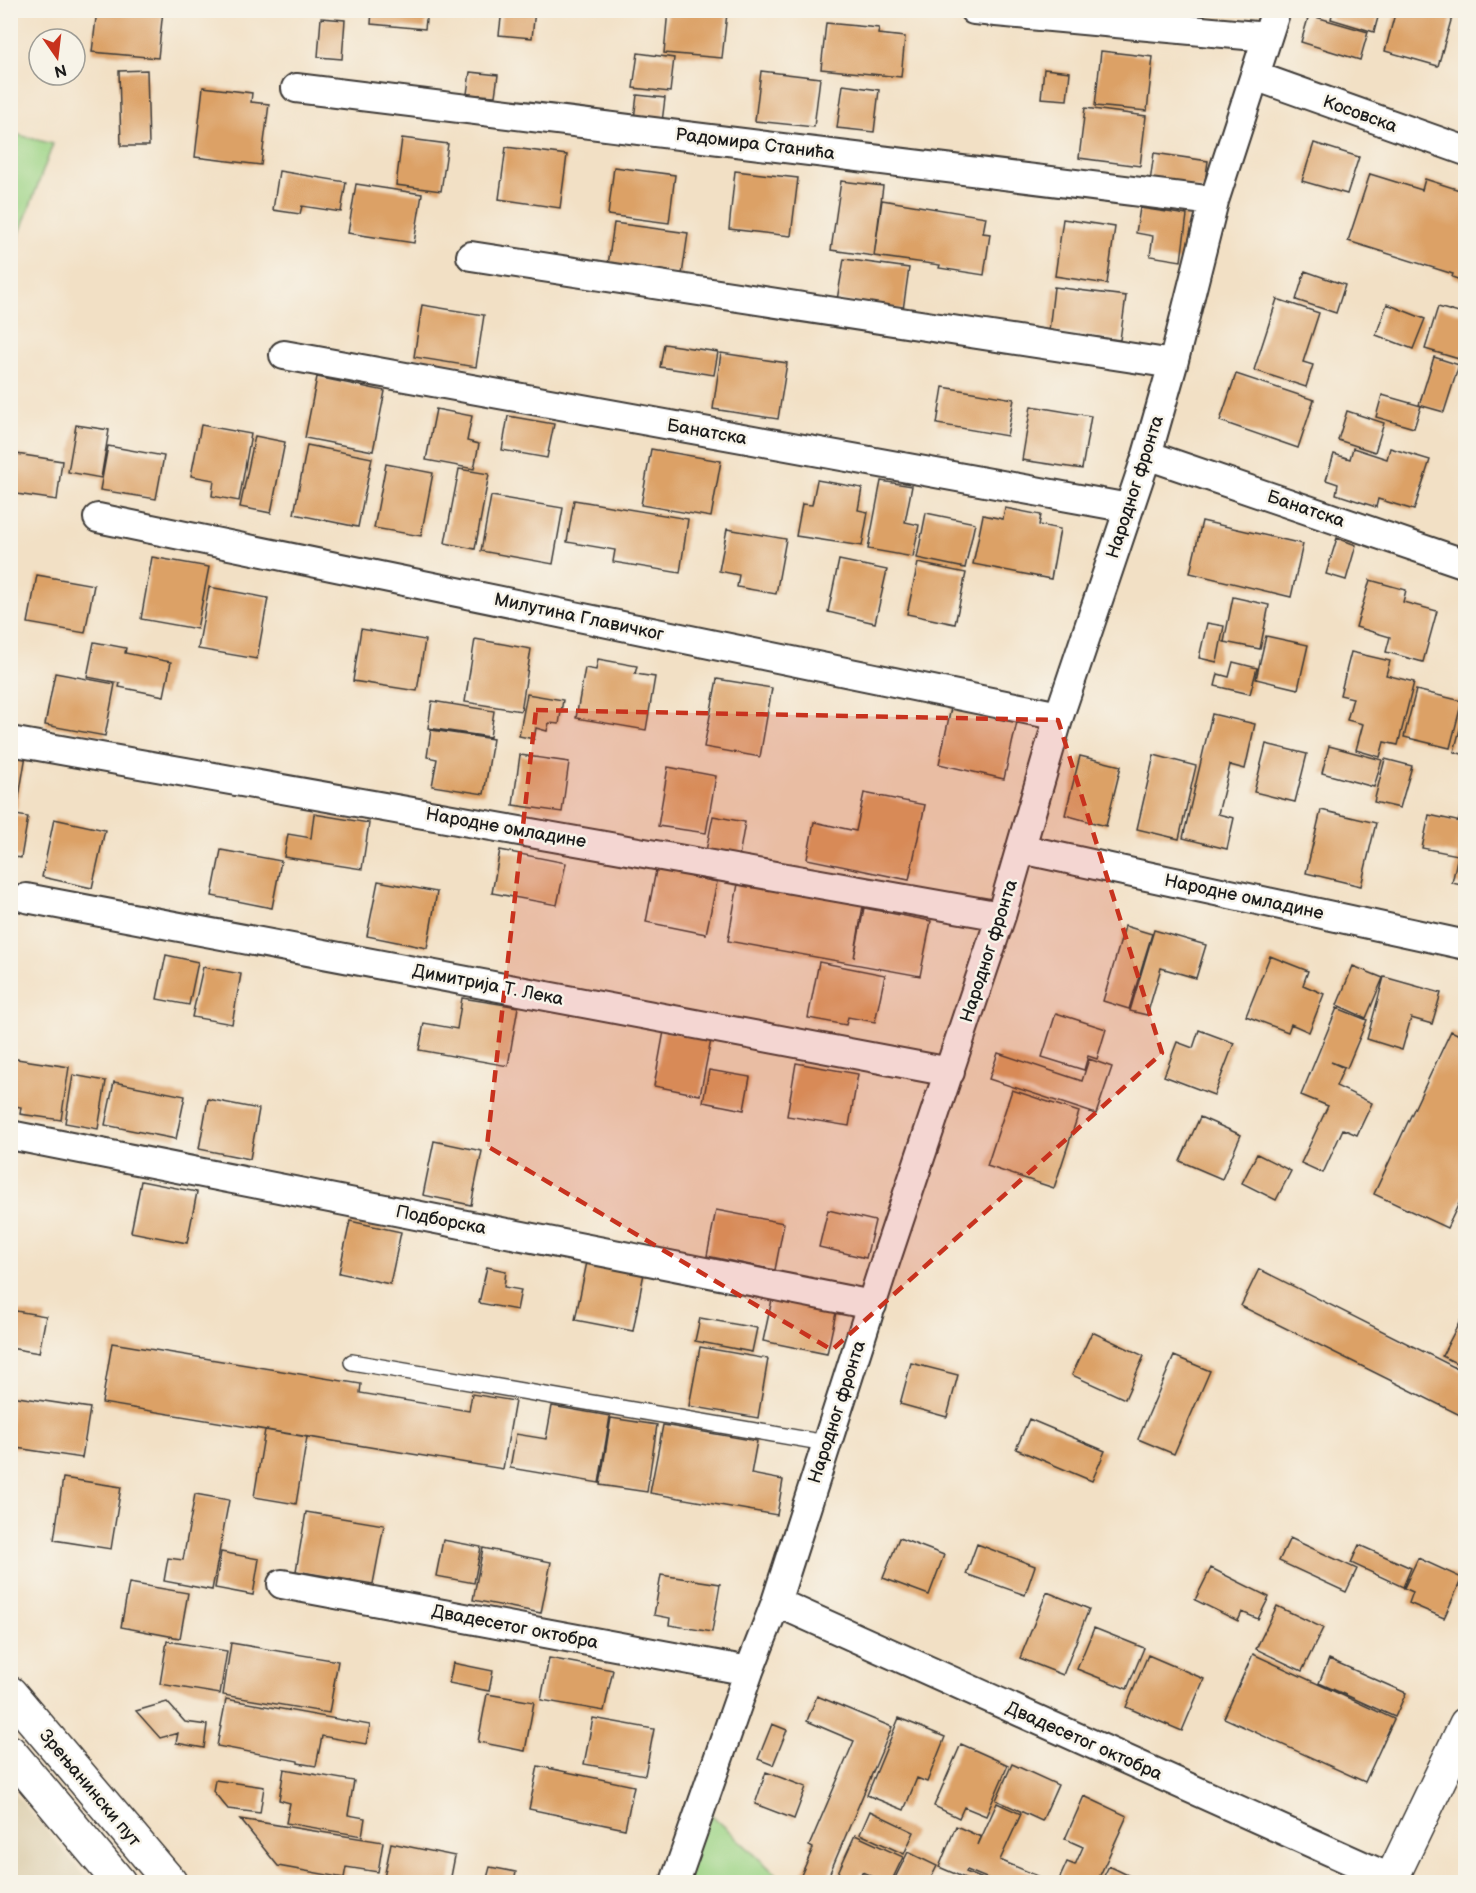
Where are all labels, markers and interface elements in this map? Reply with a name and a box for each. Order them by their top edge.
north arrow [27,27,87,87]
text: N [52,59,68,81]
street label: Косовска [1320,91,1400,137]
street label: Радомира Станића [674,124,836,164]
street label: Народног фронта [1102,413,1168,561]
street label: Банатска [665,415,749,449]
street label: Банатска [1264,486,1348,532]
street label: Милутина Главичког [492,589,666,645]
street label: Народне омладине [424,804,588,852]
street label: Народне омладине [1162,870,1326,924]
street label: Народног фронта [956,877,1022,1025]
street label: Димитрија Т. Лека [411,960,566,1010]
street label: Подборска [394,1201,488,1239]
street label: Народног фронта [804,1338,870,1486]
street label: Двадесетог октобра [430,1601,600,1653]
street label: Двадесетог октобра [1003,1697,1166,1785]
street label: Зрењанински пут [35,1725,145,1851]

